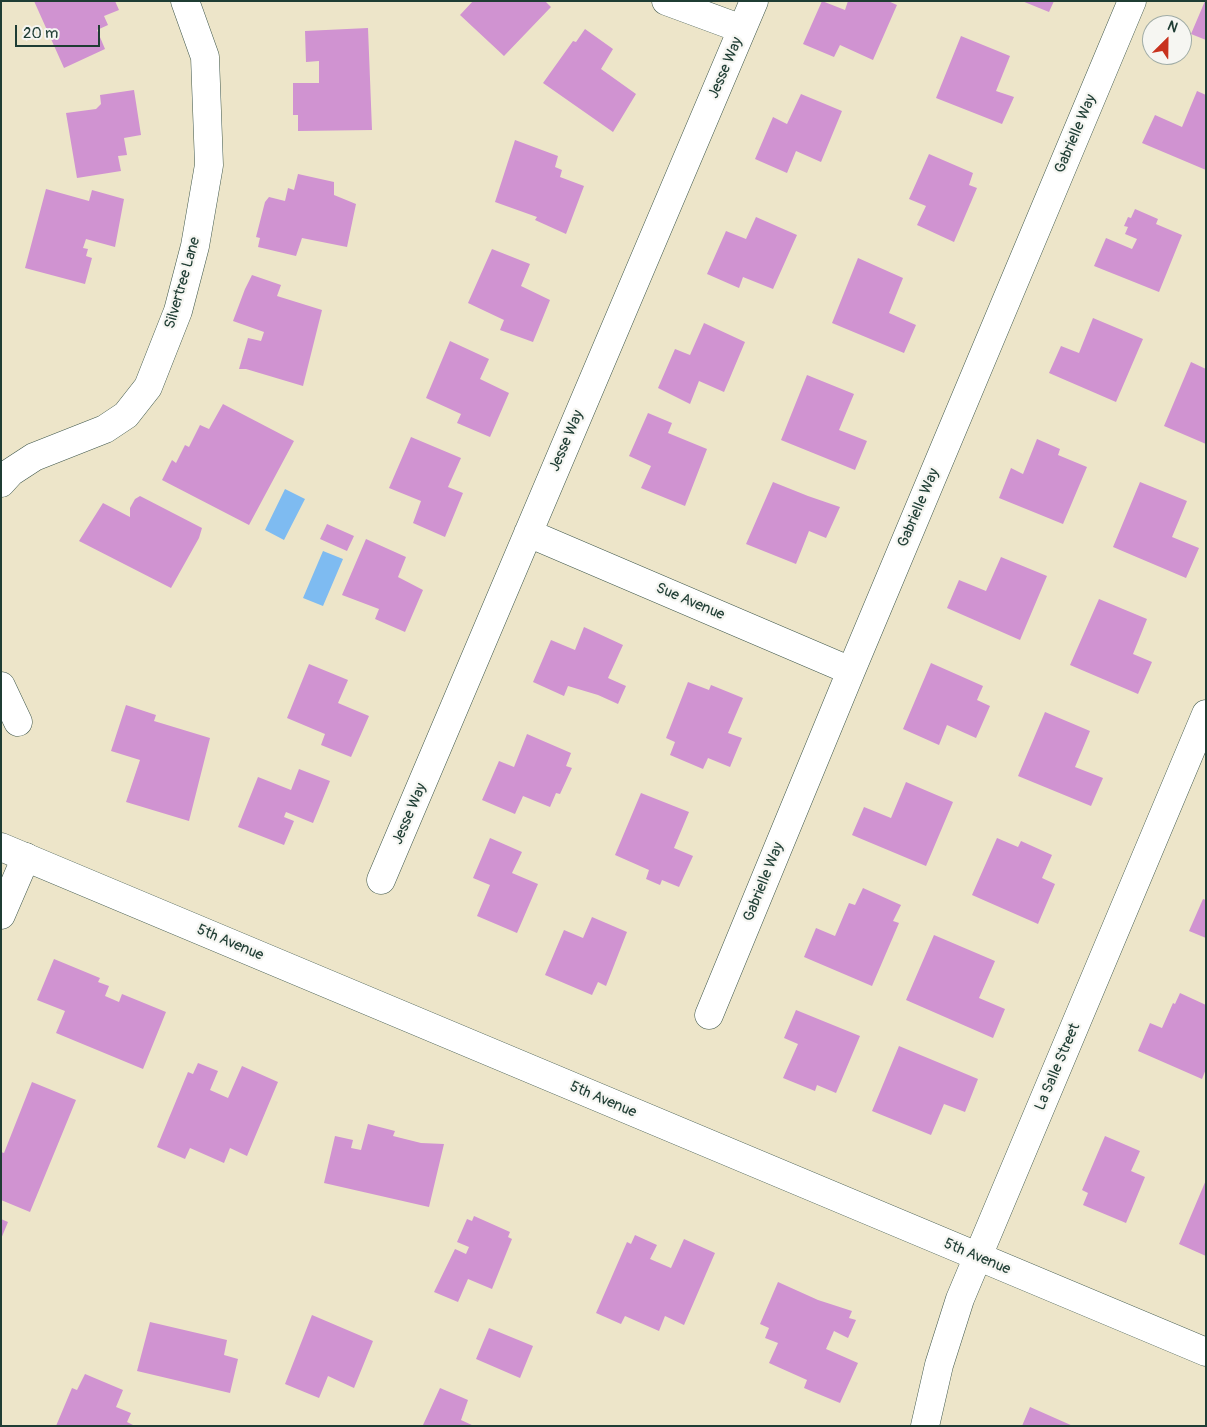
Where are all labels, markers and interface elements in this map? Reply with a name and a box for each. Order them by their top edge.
scale bar [18,15,102,47]
north arrow [1142,15,1192,65]
text: N [1165,17,1180,36]
text: 20 m [23,24,58,43]
street label: Jesse Way [705,35,747,101]
street label: Gabrielle Way [1051,92,1101,176]
street label: Silvertree Lane [161,235,205,331]
street label: Jesse Way [546,408,588,474]
street label: Gabrielle Way [894,466,944,550]
street label: Sue Avenue [653,579,727,625]
street label: Jesse Way [389,781,431,847]
street label: Gabrielle Way [740,840,788,924]
street label: 5th Avenue [194,921,266,965]
street label: La Salle Street [1032,1021,1084,1113]
street label: 5th Avenue [567,1078,639,1122]
street label: 5th Avenue [941,1235,1013,1279]

